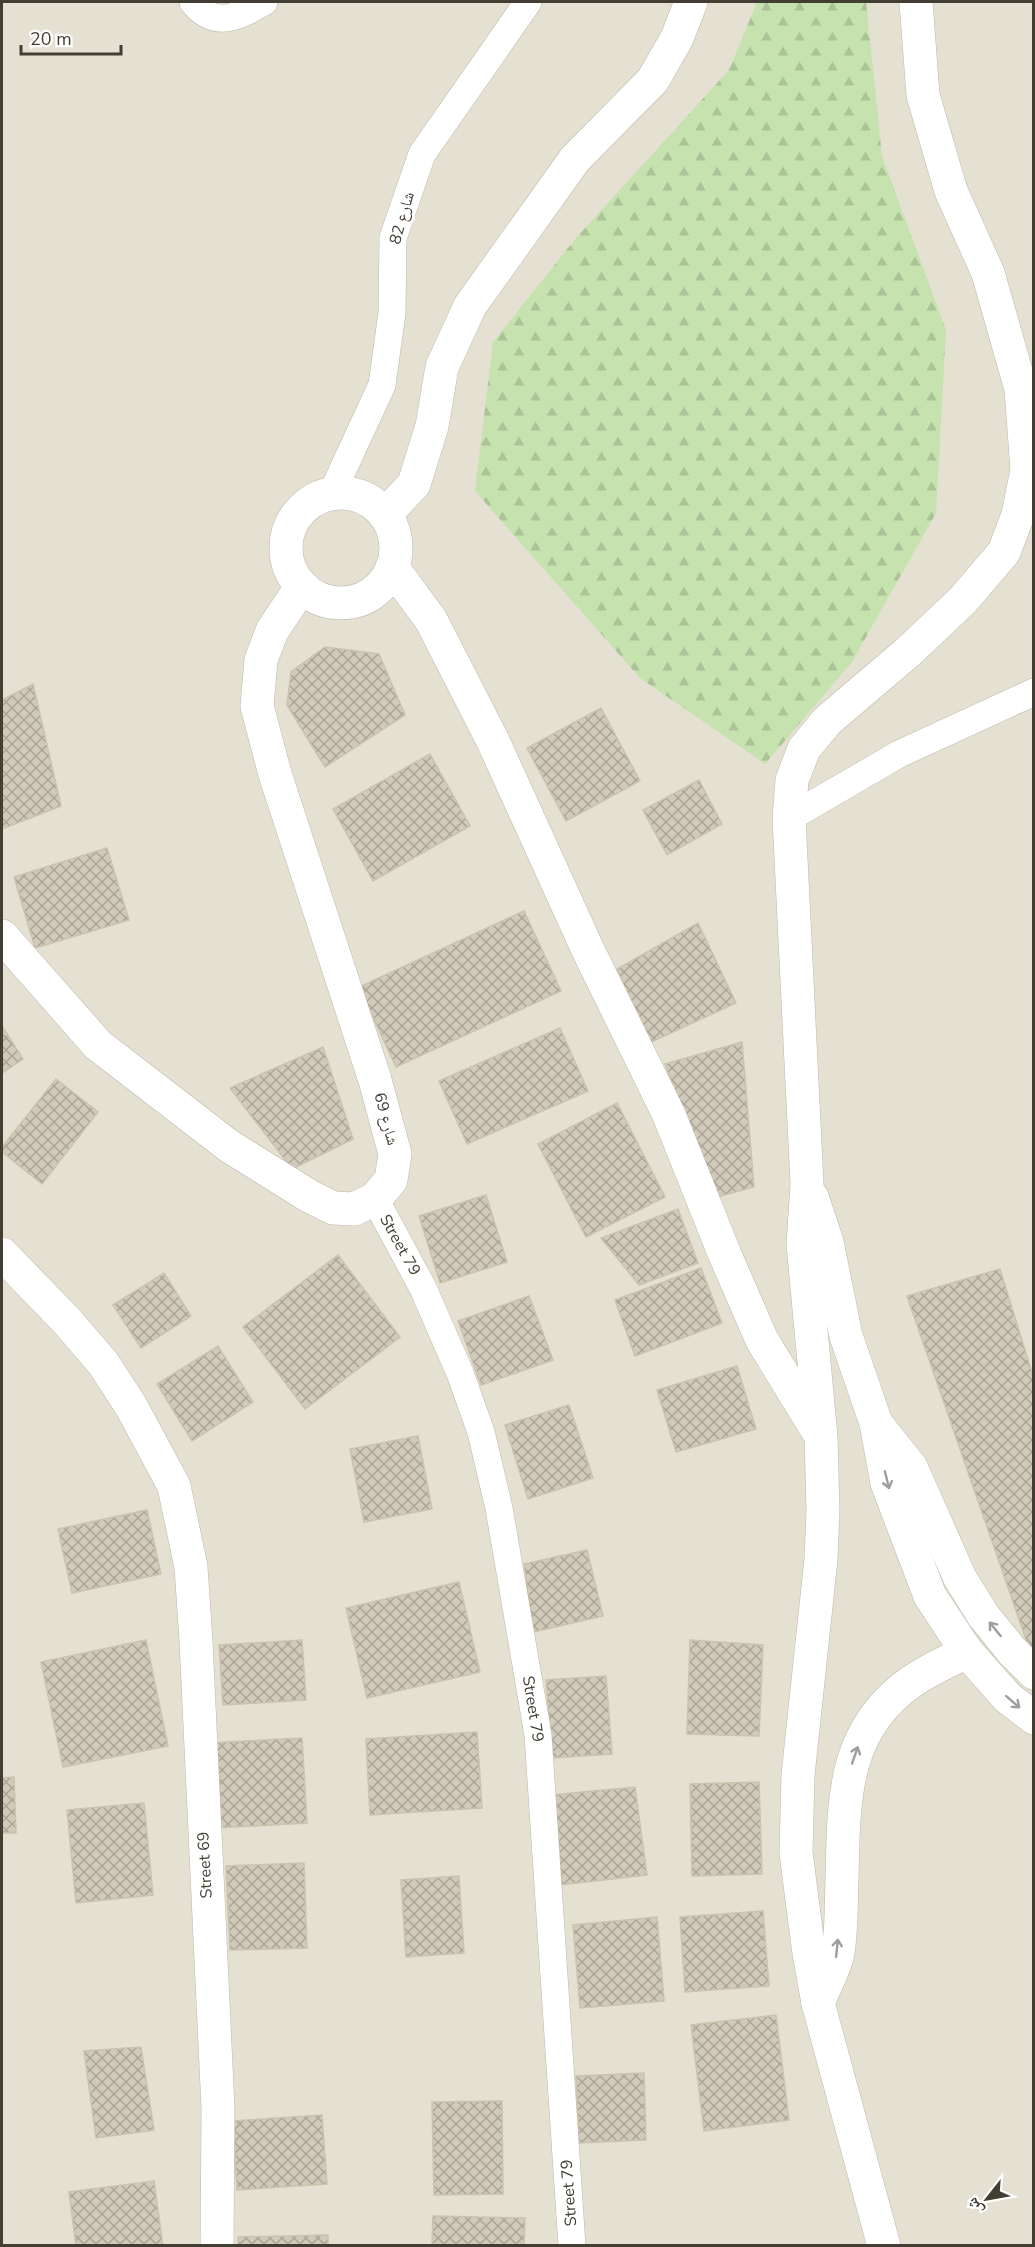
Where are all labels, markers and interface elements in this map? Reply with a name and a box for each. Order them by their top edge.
scale bar [21,18,122,56]
text: 20 m [30,27,72,51]
street label: شارع 82 [384,189,420,247]
street label: شارع 69 [368,1090,404,1148]
street label: Street 79 [374,1210,426,1280]
one-way arrow [882,1471,894,1490]
one-way arrow [988,1621,1001,1637]
street label: Street 79 [517,1674,549,1744]
one-way arrow [1005,1695,1020,1709]
one-way arrow [850,1746,861,1765]
street label: Street 69 [192,1831,218,1899]
one-way arrow [832,1939,843,1959]
street label: Street 79 [556,2159,582,2227]
north arrow [957,2169,1017,2229]
text: ش [961,2193,989,2219]

